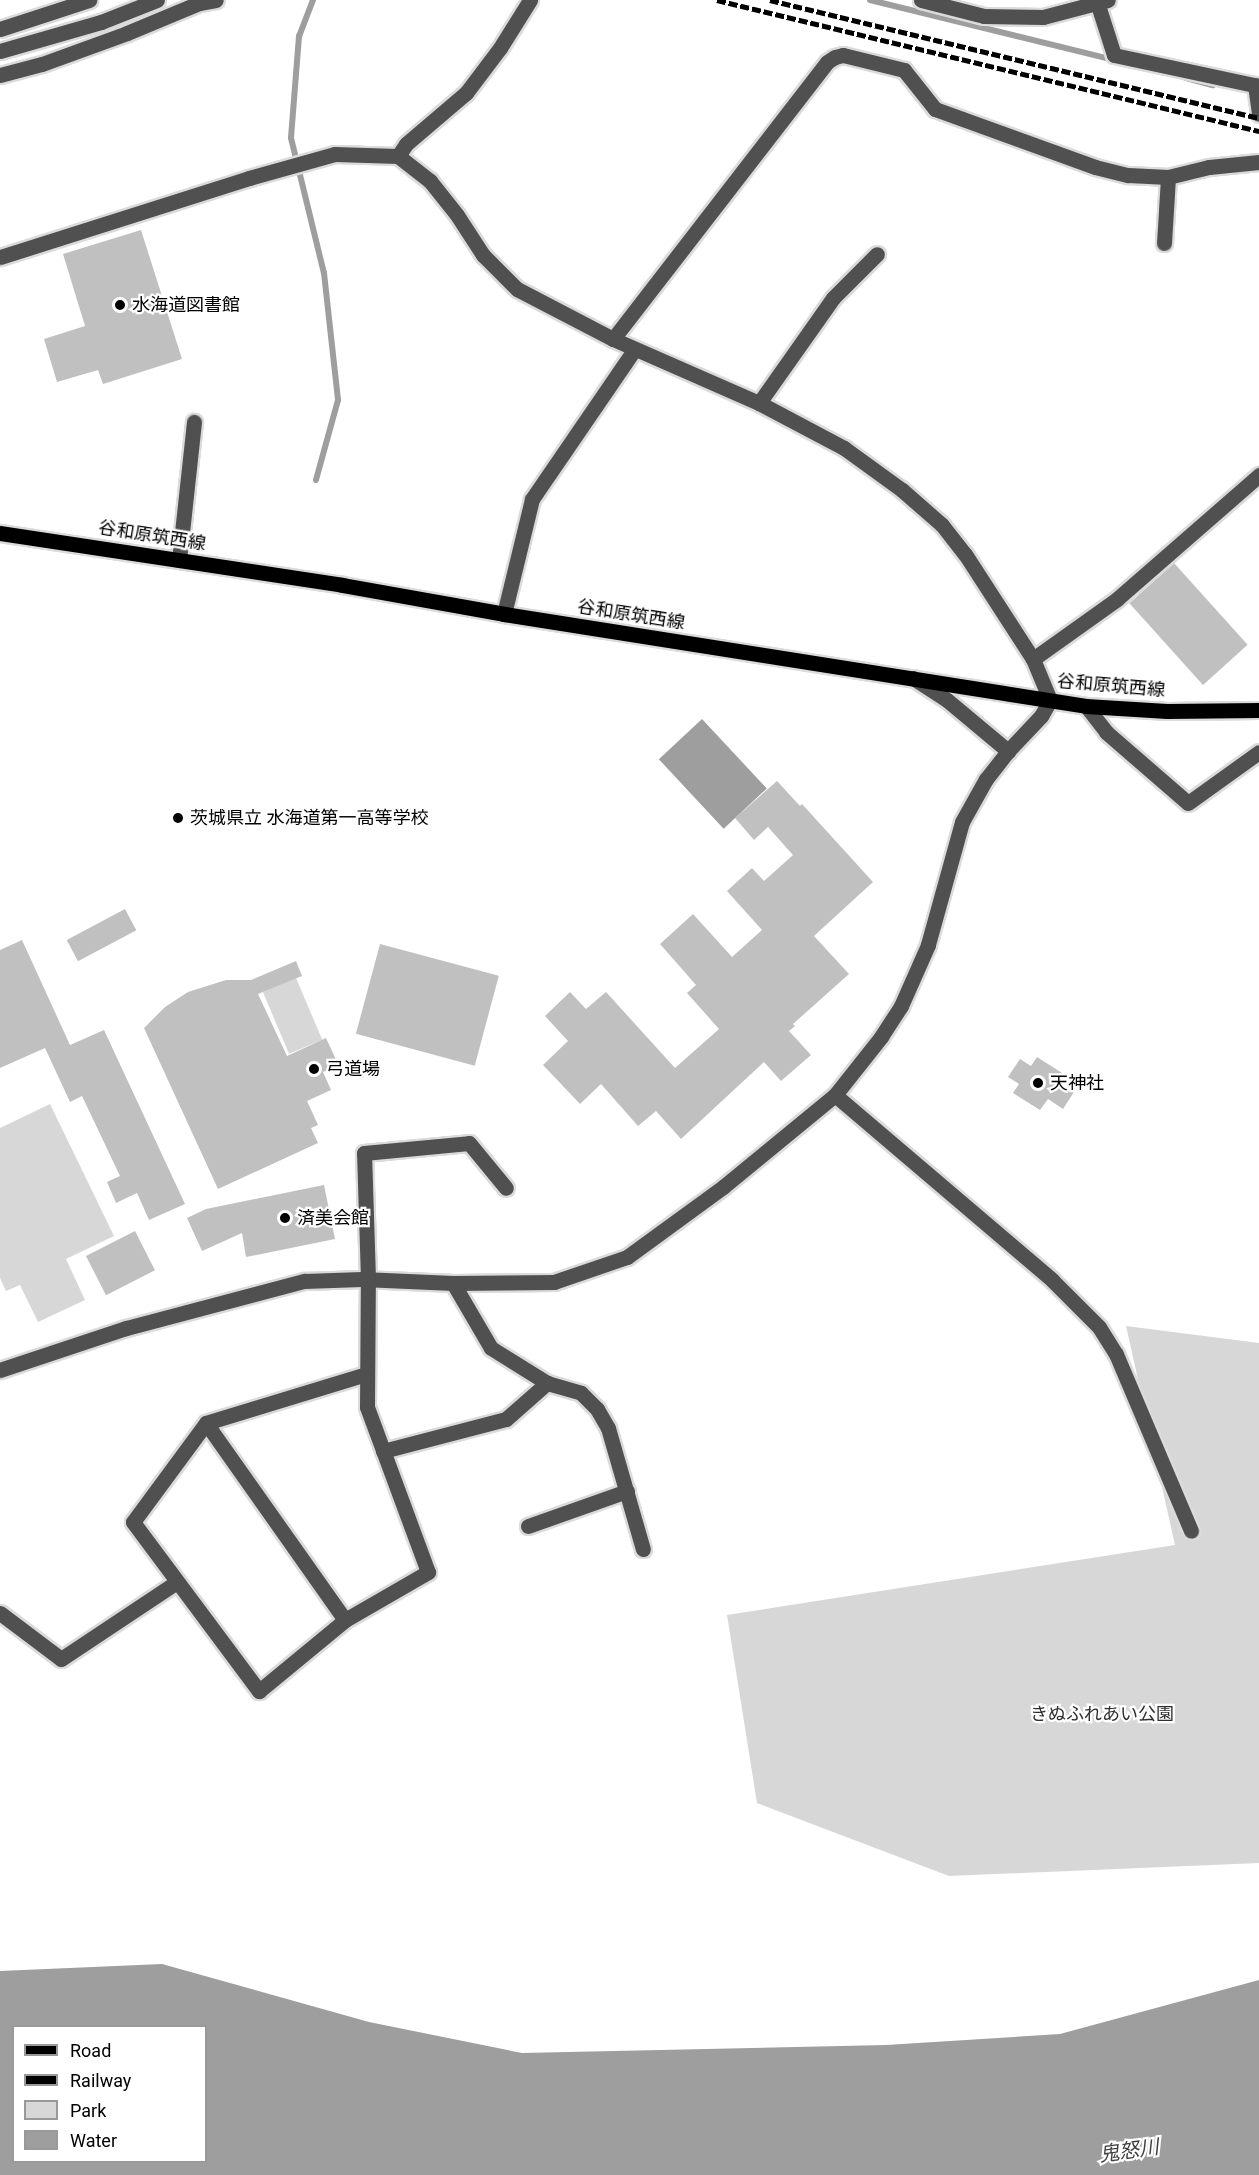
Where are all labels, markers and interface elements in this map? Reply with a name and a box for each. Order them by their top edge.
place label: 水海道図書館 [132,294,240,316]
marker: 水海道図書館 [113,298,127,312]
street label: 谷和原筑西線 [97,517,207,555]
street label: 谷和原筑西線 [576,596,686,634]
street label: 谷和原筑西線 [1056,671,1166,701]
place label: 茨城県立 水海道第一高等学校 [190,807,428,829]
marker: 茨城県立 水海道第一高等学校 [171,811,185,825]
place label: 弓道場 [326,1058,380,1080]
marker: 弓道場 [307,1062,321,1076]
place label: 天神社 [1050,1072,1104,1094]
marker: 天神社 [1031,1076,1045,1090]
place label: 済美会館 [297,1207,369,1229]
marker: 済美会館 [278,1211,292,1225]
park label: きぬふれあい公園 [1030,1703,1174,1725]
legend [12,2025,207,2163]
text: Road [70,2040,111,2061]
text: Railway [70,2070,131,2091]
text: Park [70,2100,106,2121]
text: Water [70,2130,117,2151]
water label: 鬼怒川 [1098,2135,1160,2167]

